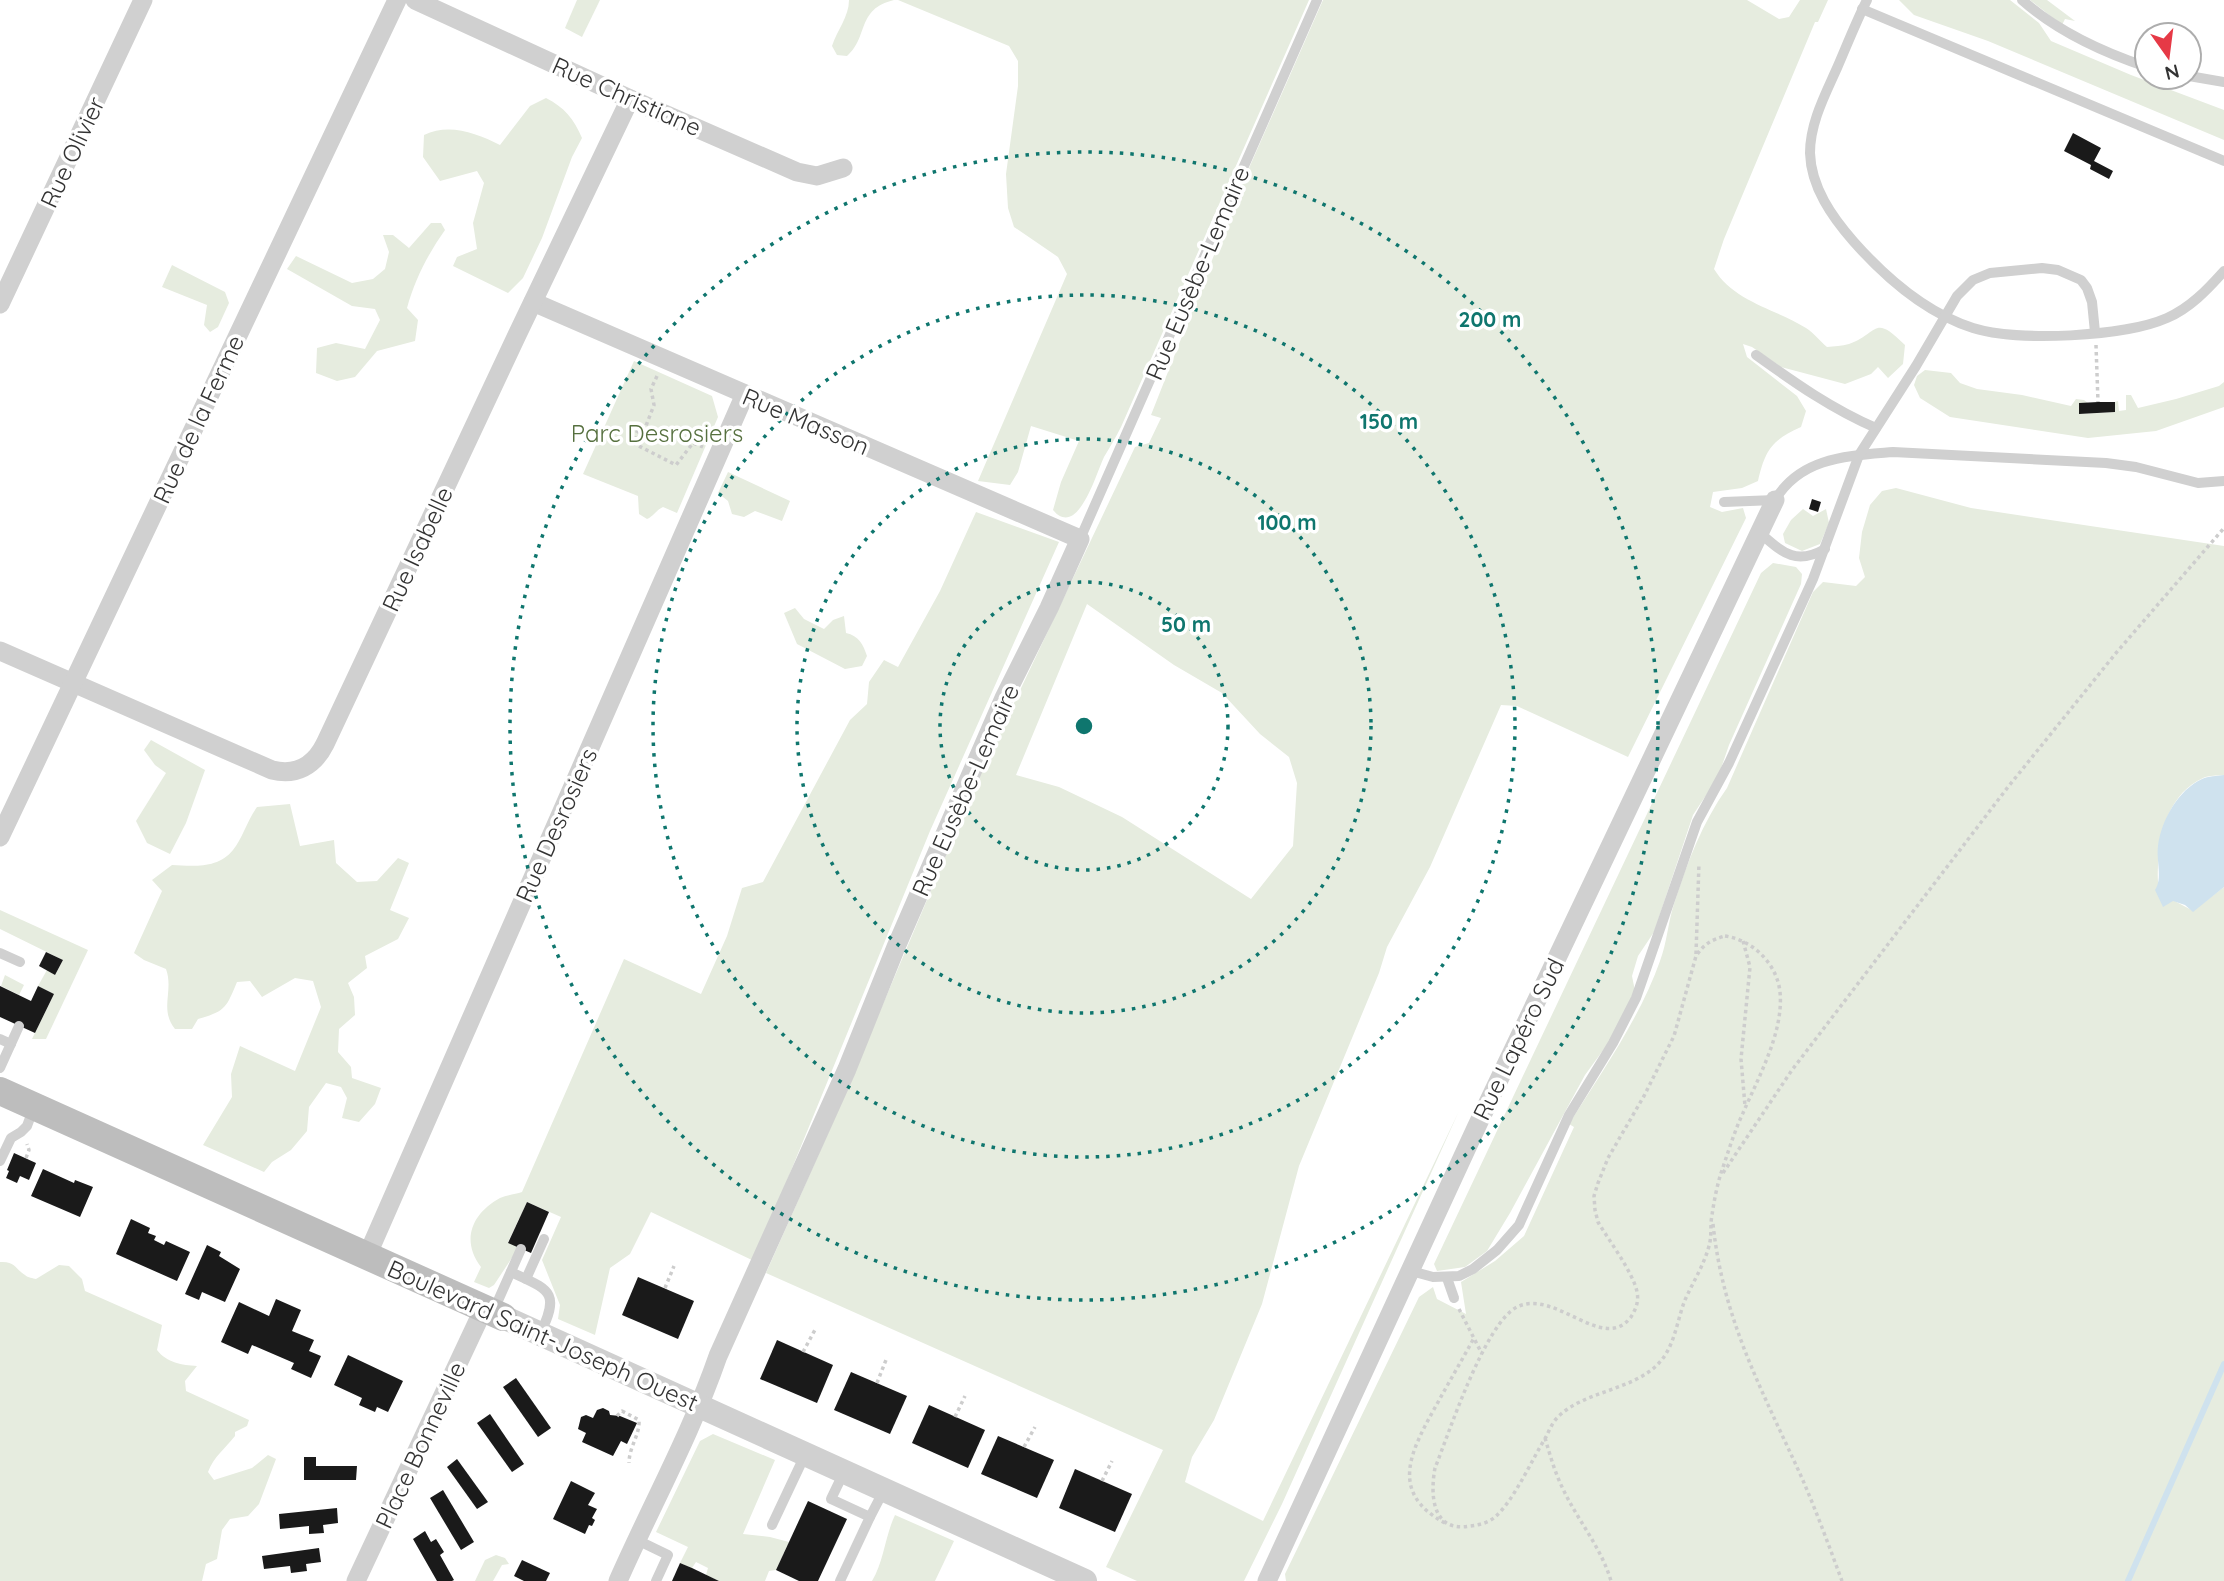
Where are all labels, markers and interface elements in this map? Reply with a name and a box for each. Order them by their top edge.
north arrow [2133,21,2203,91]
street label: Rue Christiane [548,50,706,142]
text: N [2162,59,2182,86]
street label: Rue Olivier [33,92,111,212]
street label: Rue Eusèbe-Lemaire [1138,162,1256,384]
text: 200 m [1459,306,1521,332]
street label: Rue de la Ferme [146,330,250,508]
street label: Rue Masson [738,381,874,461]
text: 150 m [1360,408,1418,434]
park label: Parc Desrosiers [571,418,743,448]
street label: Rue Isabelle [375,482,459,616]
text: 100 m [1257,509,1317,535]
text: 50 m [1161,611,1211,637]
street label: Rue Eusèbe-Lemaire [905,679,1025,901]
centre of rings [1072,714,1096,738]
street label: Rue Desrosiers [509,743,603,907]
street label: Rue Lapéro Sud [1466,953,1570,1125]
street label: Boulevard Saint-Joseph Ouest [383,1253,703,1417]
street label: Place Bonneville [368,1357,472,1533]

